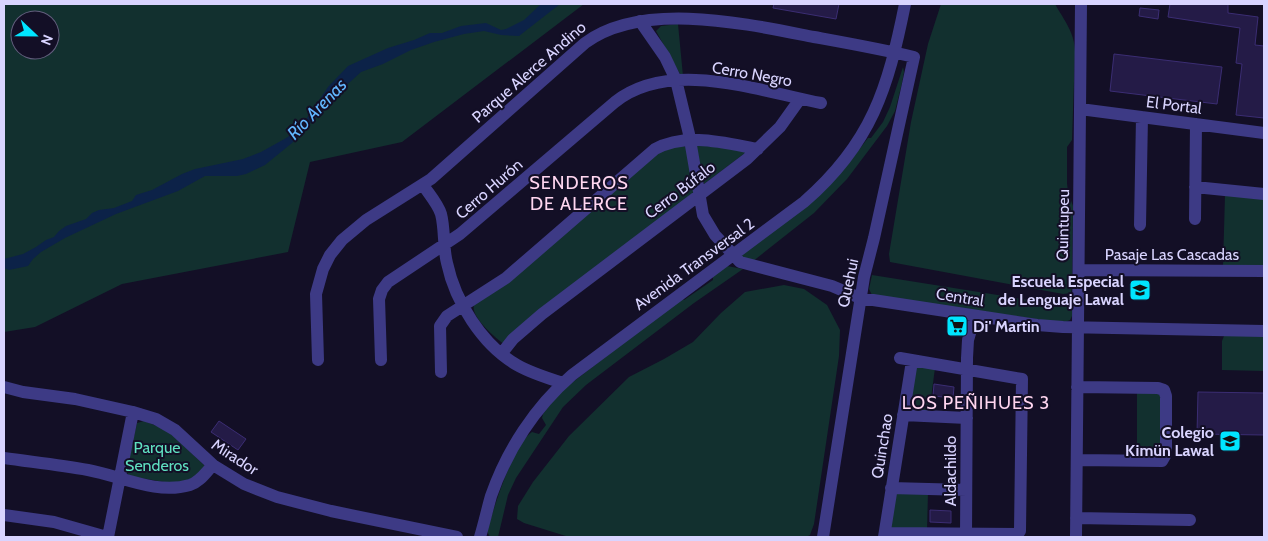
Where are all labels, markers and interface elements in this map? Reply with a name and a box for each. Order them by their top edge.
north arrow [10,10,60,60]
street label: Parque Alerce Andino [468,17,590,127]
text: N [37,32,57,48]
street label: Cerro Negro [710,58,794,90]
water label: Río Arenas [282,74,352,144]
street label: El Portal [1145,92,1203,118]
street label: Cerro Hurón [452,155,526,223]
street label: Cerro Búfalo [641,157,719,223]
district label: SENDEROS DE ALERCE [529,172,629,215]
street label: Quintupeu [1053,189,1073,261]
street label: Avenida Transversal 2 [630,214,758,314]
street label: Pasaje Las Cascadas [1105,245,1240,264]
street label: Quehui [834,257,862,309]
place label: Escuela Especial de Lenguaje Lawal [998,272,1124,309]
school or university icon: Escuela Especial de Lenguaje Lawal [1128,278,1152,302]
street label: Central [935,284,986,310]
supermarket icon: Di' Martin [945,314,969,338]
place label: Di' Martin [973,317,1040,336]
district label: LOS PEÑIHUES 3 [902,392,1050,414]
street label: Quinchao [868,412,897,480]
place label: Colegio Kimün Lawal [1125,423,1214,460]
school or university icon: Colegio Kimün Lawal [1218,429,1242,453]
street label: Mirador [208,435,263,480]
street label: Aldachildo [941,435,960,506]
park label: Parque Senderos [125,438,189,475]

